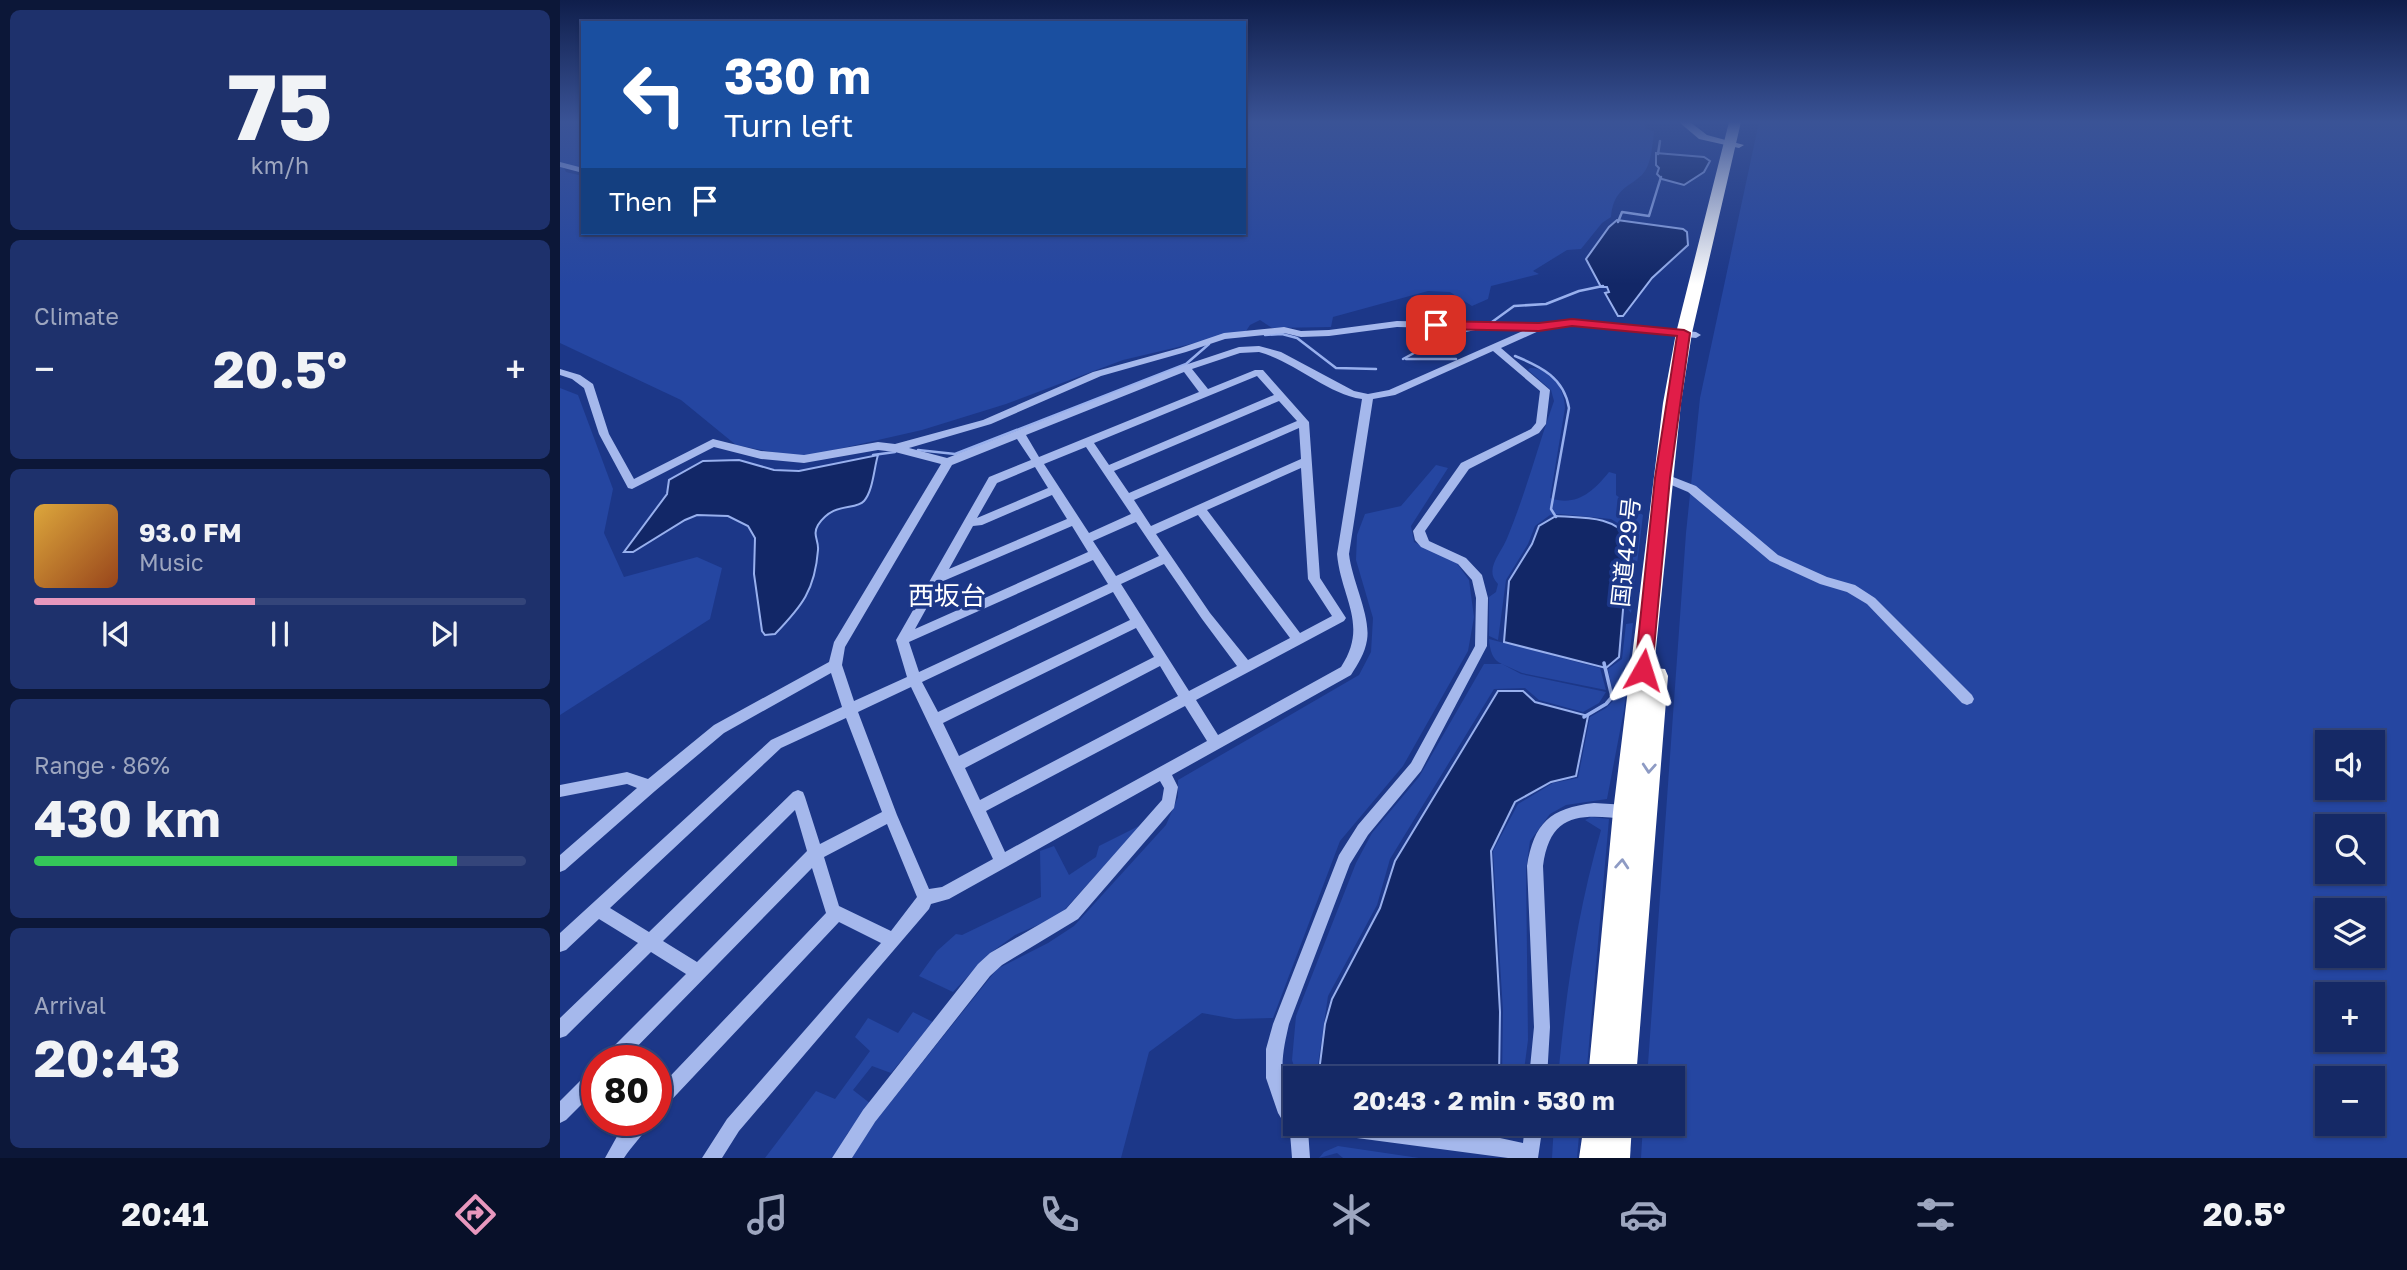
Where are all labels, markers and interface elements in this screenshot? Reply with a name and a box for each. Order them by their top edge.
text: 330 m [724,46,871,105]
icon: left [609,49,700,140]
text: 75 [227,51,333,160]
text: Turn left [724,106,853,144]
text: km/h [251,151,309,179]
icon: arrive [686,182,724,220]
text: Then [609,186,672,217]
pin [1406,295,1466,355]
text: Climate [34,302,119,330]
icon: arrive [1417,306,1455,344]
text: 20.5° [213,337,347,399]
text: − [34,346,55,391]
text: + [505,346,526,391]
street label: 国道429号 [1605,496,1645,608]
text: 93.0 FM [139,517,242,548]
text: Music [139,548,204,576]
district label: 西坂台 [908,580,986,611]
icon: previous [97,615,135,653]
icon: pause [261,615,299,653]
icon: next [425,615,463,653]
position arrow [1606,633,1680,707]
map controls [2315,730,2385,1136]
button: sound [2315,730,2385,800]
text: Range · 86% [34,751,170,779]
one-way arrow [1642,763,1657,774]
text: 430 km [34,786,221,848]
button: search [2315,814,2385,884]
one-way arrow [1614,858,1629,869]
button: layers [2315,898,2385,968]
button: + [2315,982,2385,1052]
text: Arrival [34,991,106,1019]
text: 20:43 [34,1026,180,1088]
speed limit sign: 80 [581,1045,672,1136]
button: − [2315,1066,2385,1136]
text: 20:43 · 2 min · 530 m [1353,1085,1615,1116]
icon: directions [451,1190,500,1239]
icon: music [743,1190,792,1239]
icon: phone [1035,1190,1084,1239]
icon: climate [1327,1190,1376,1239]
icon: car [1619,1190,1668,1239]
icon: filters [1911,1190,1960,1239]
text: 20:41 [121,1195,209,1233]
text: 20.5° [2203,1195,2286,1233]

